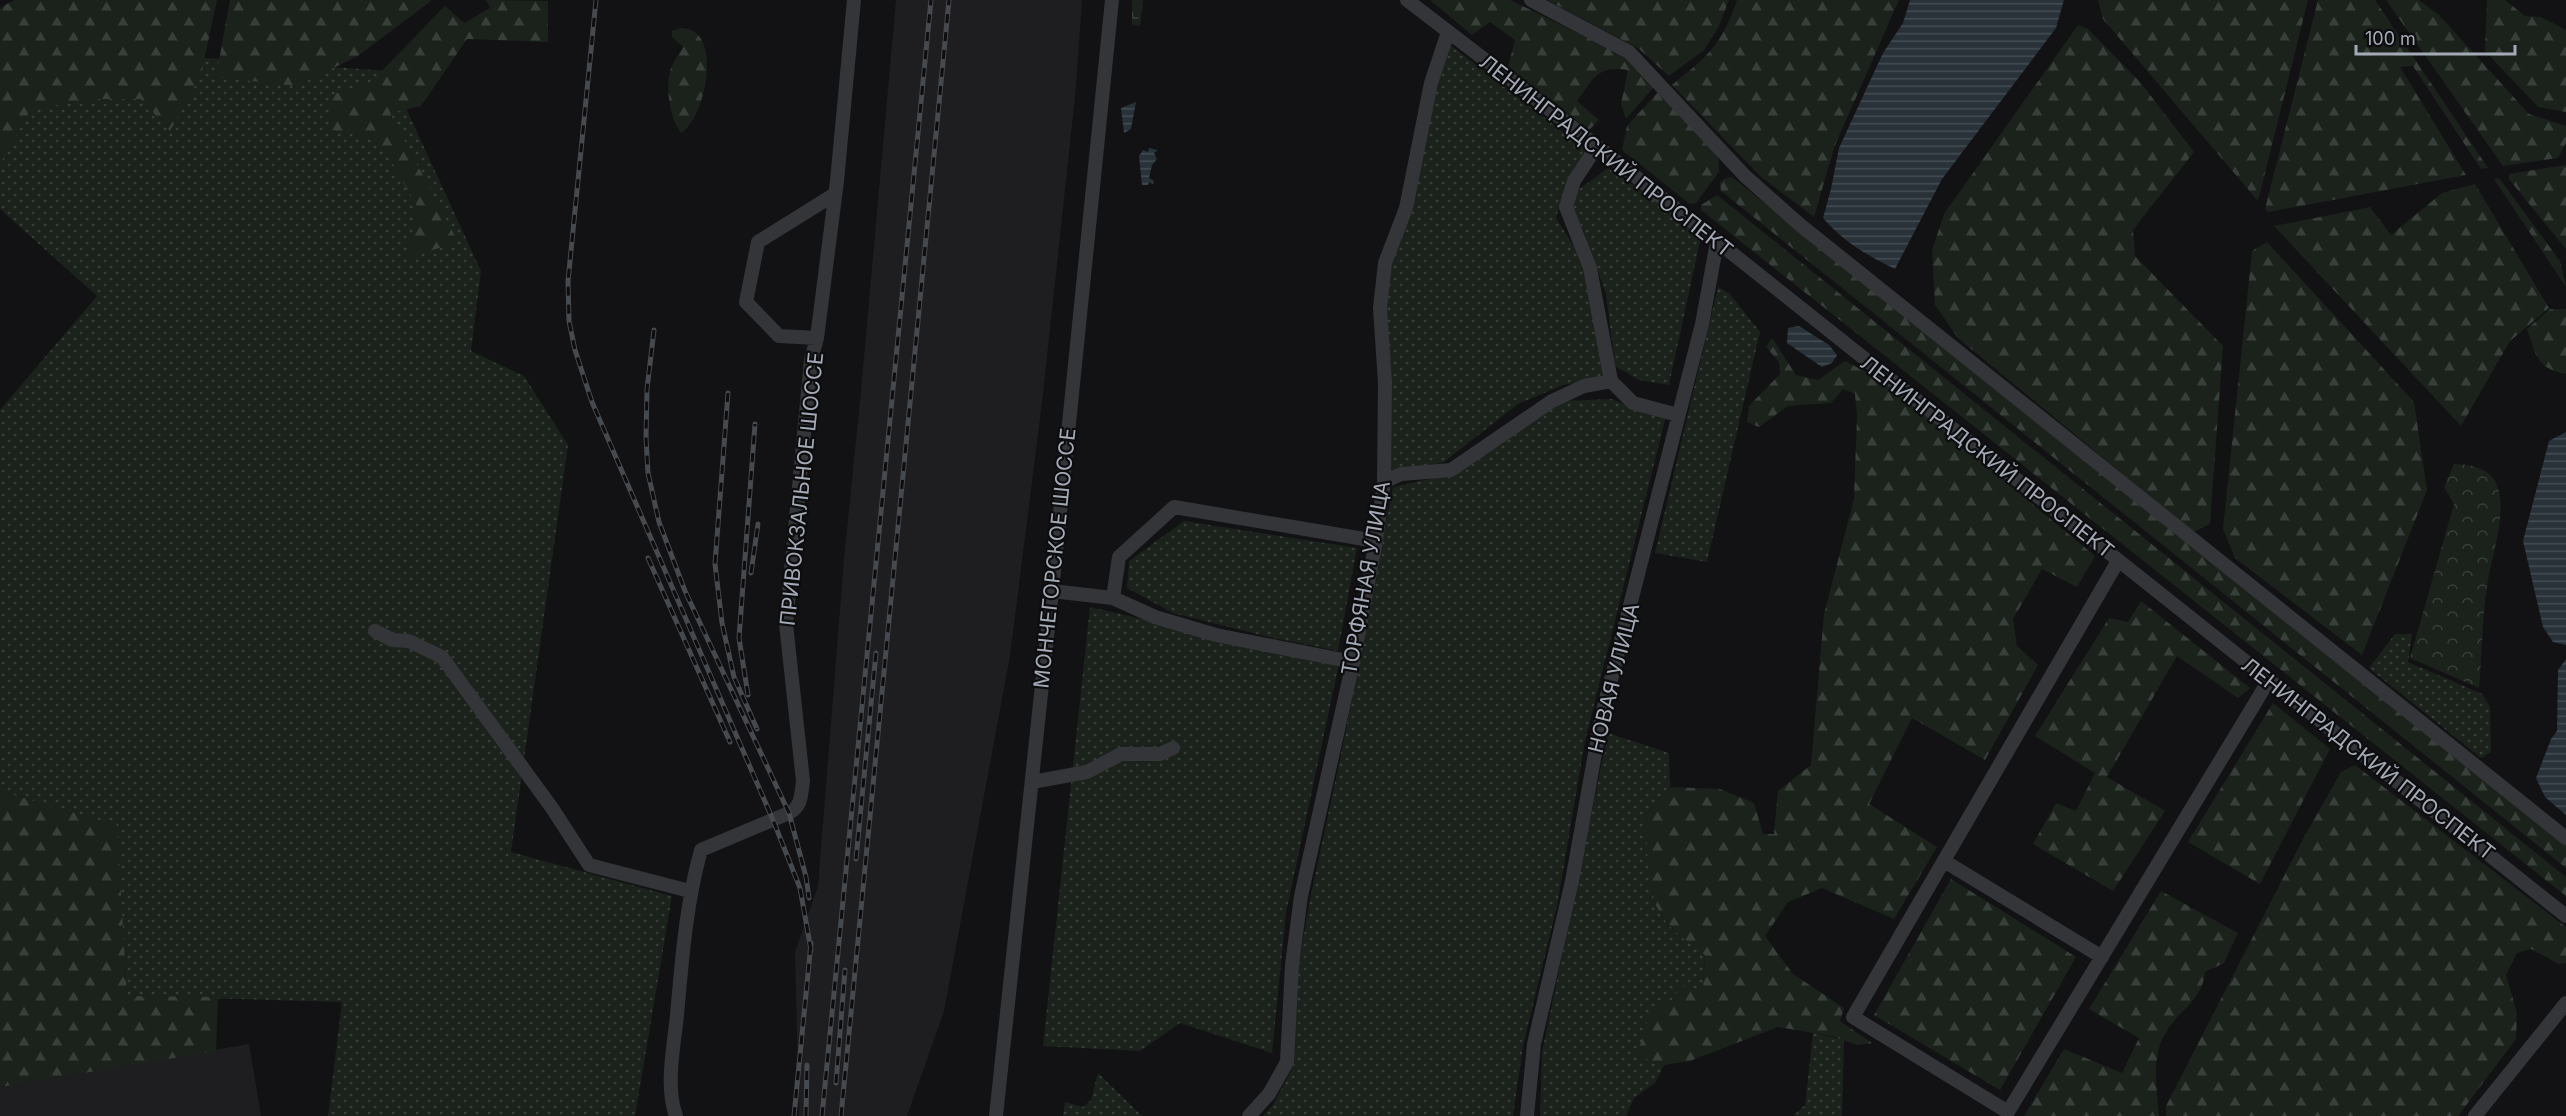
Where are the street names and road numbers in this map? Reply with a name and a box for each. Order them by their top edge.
street label: ЛЕНИНГРАДСКИЙ ПРОСПЕКТ [1475,48,1738,262]
street label: ЛЕНИНГРАДСКИЙ ПРОСПЕКТ [1856,349,2119,563]
street label: ПРИВОКЗАЛЬНОЕ ШОССЕ [775,351,828,627]
street label: МОНЧЕГОРСКОЕ ШОССЕ [1028,426,1081,689]
street label: ТОРФЯНАЯ УЛИЦА [1336,479,1395,677]
street label: НОВАЯ УЛИЦА [1583,600,1644,755]
street label: ЛЕНИНГРАДСКИЙ ПРОСПЕКТ [2237,651,2500,865]

